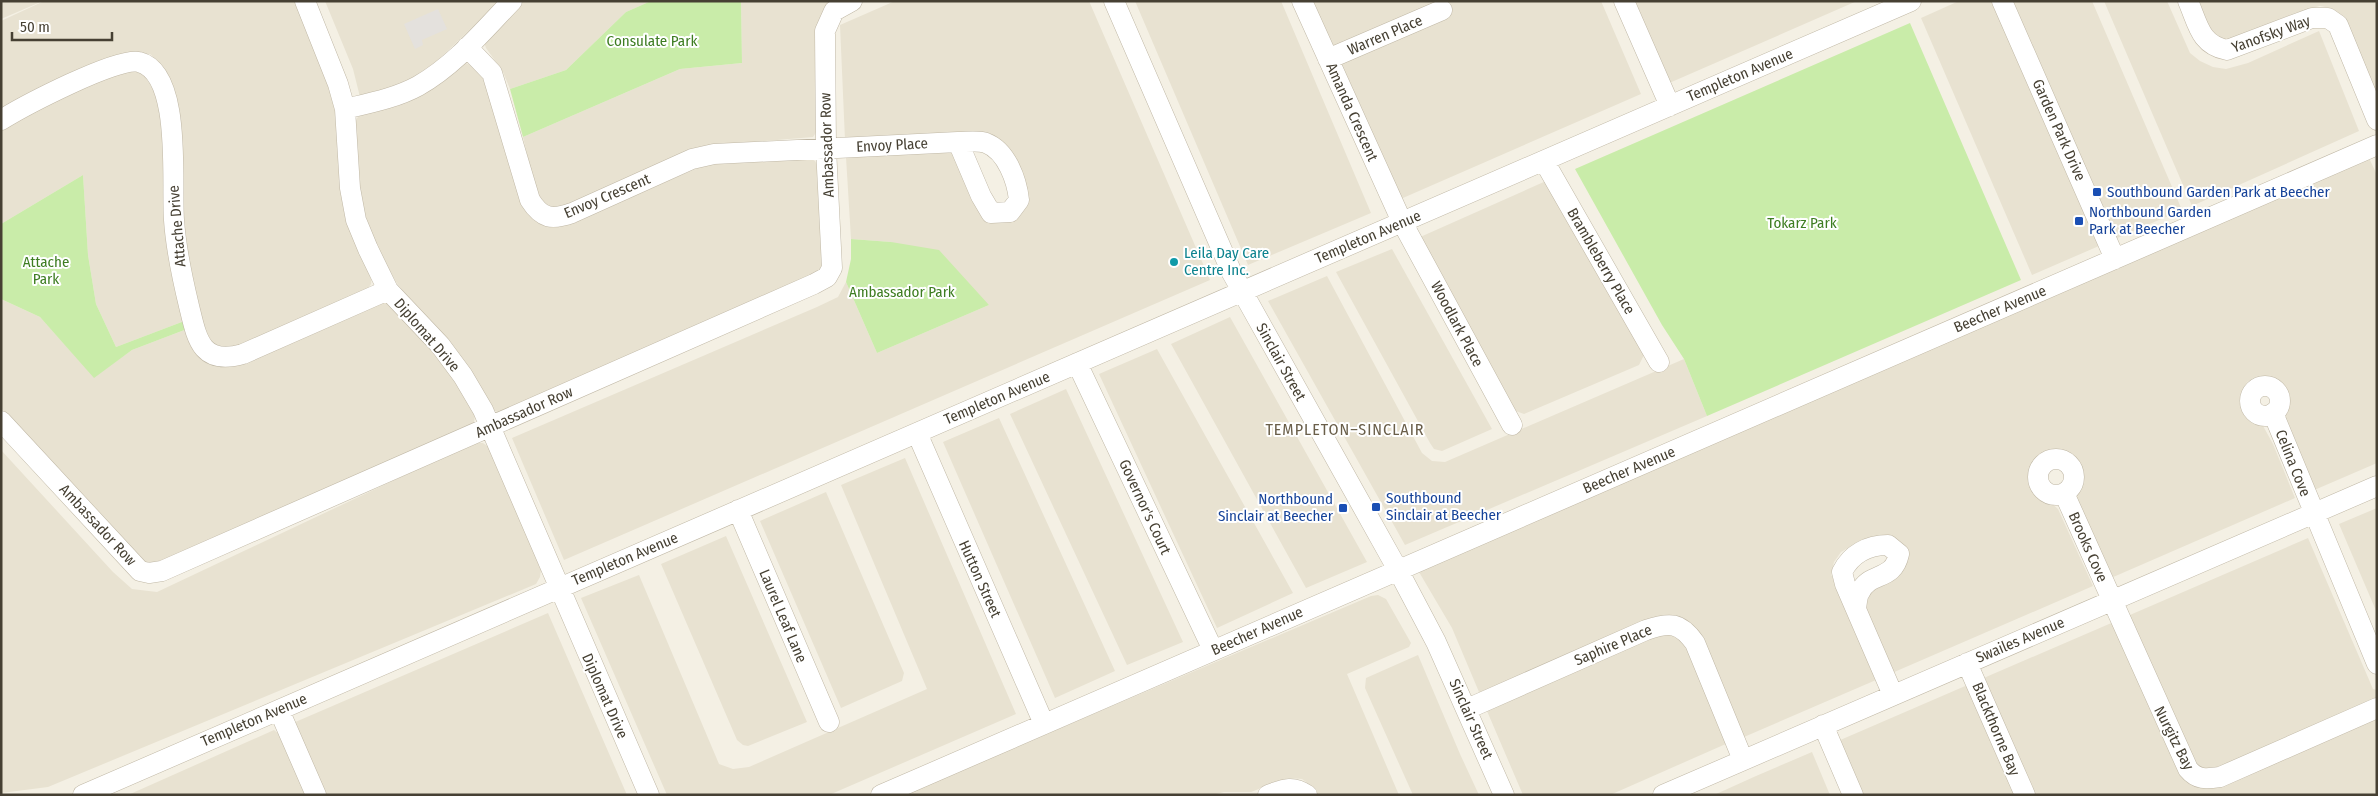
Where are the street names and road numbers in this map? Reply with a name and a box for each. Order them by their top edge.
street label: Warren Place [1345,11,1425,59]
street label: Yanofsky Way [2229,11,2313,57]
street label: Templeton Avenue [1684,45,1796,105]
street label: Amanda Crescent [1322,60,1382,164]
street label: Garden Park Drive [2028,76,2090,184]
street label: Ambassador Row [816,92,838,198]
street label: Envoy Place [856,134,928,156]
street label: Envoy Crescent [561,170,653,222]
street label: Attache Drive [164,184,190,268]
street label: Brambleberry Place [1563,205,1639,317]
street label: Templeton Avenue [1312,207,1424,267]
street label: Woodlark Place [1427,278,1487,370]
street label: Beecher Avenue [1951,281,2049,337]
street label: Diplomat Drive [390,295,464,375]
street label: Sinclair Street [1252,320,1310,404]
street label: Templeton Avenue [941,368,1053,428]
street label: Ambassador Row [472,382,576,442]
street label: Celina Cove [2271,427,2315,499]
street label: Beecher Avenue [1580,442,1678,498]
street label: Governor's Court [1115,457,1175,557]
street label: Ambassador Row [56,481,140,570]
street label: Brooks Cove [2065,509,2111,585]
street label: Templeton Avenue [569,529,681,589]
street label: Hutton Street [955,538,1005,621]
street label: Laurel Leaf Lane [755,567,811,665]
street label: Beecher Avenue [1208,603,1306,659]
street label: Swailes Avenue [1973,613,2067,667]
street label: Saphire Place [1571,621,1655,669]
street label: Diplomat Drive [578,651,632,741]
street label: Sinclair Street [1445,676,1497,762]
street label: Blackthorne Bay [1968,680,2024,779]
street label: Templeton Avenue [198,690,310,750]
street label: Nurgitz Bay [2150,703,2198,773]

